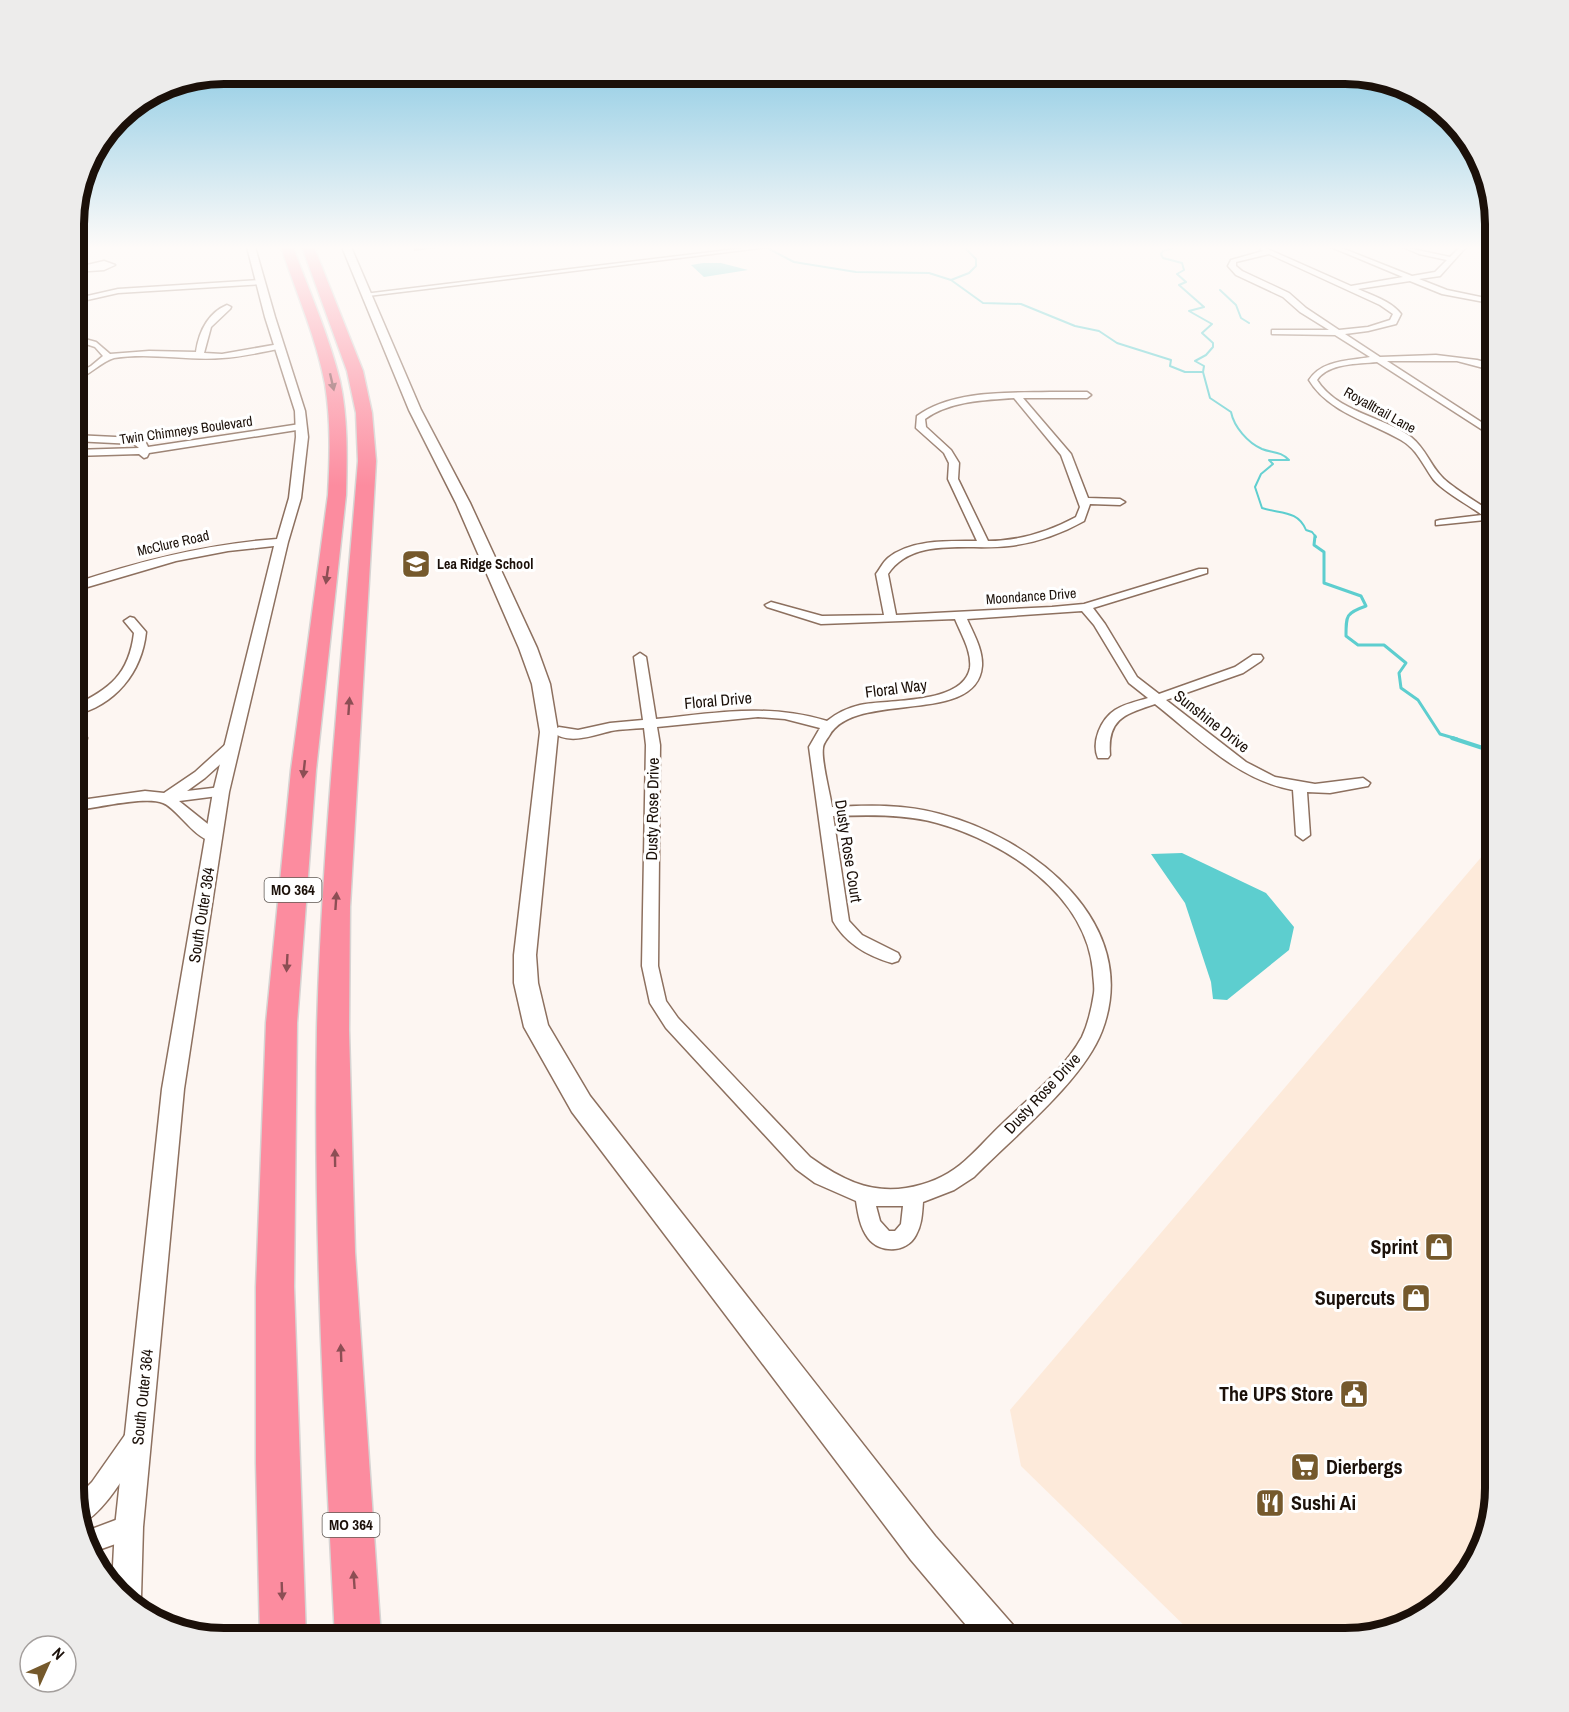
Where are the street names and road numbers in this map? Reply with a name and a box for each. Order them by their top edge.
street label: Royalltrail Lane [1341,383,1419,437]
street label: Twin Chimneys Boulevard [118,412,254,448]
street label: McClure Road [135,526,211,560]
street label: Moondance Drive [985,584,1077,608]
street label: Floral Way [864,673,929,703]
street label: Sunshine Drive [1170,684,1254,758]
street label: Floral Drive [683,686,753,714]
street label: Dusty Rose Drive [640,757,664,861]
street label: Dusty Rose Court [830,798,868,904]
street label: South Outer 364 [183,866,219,964]
road number: MO 364 [264,878,322,902]
street label: Dusty Rose Drive [999,1048,1085,1138]
street label: South Outer 364 [126,1348,158,1446]
road number: MO 364 [322,1513,380,1537]

